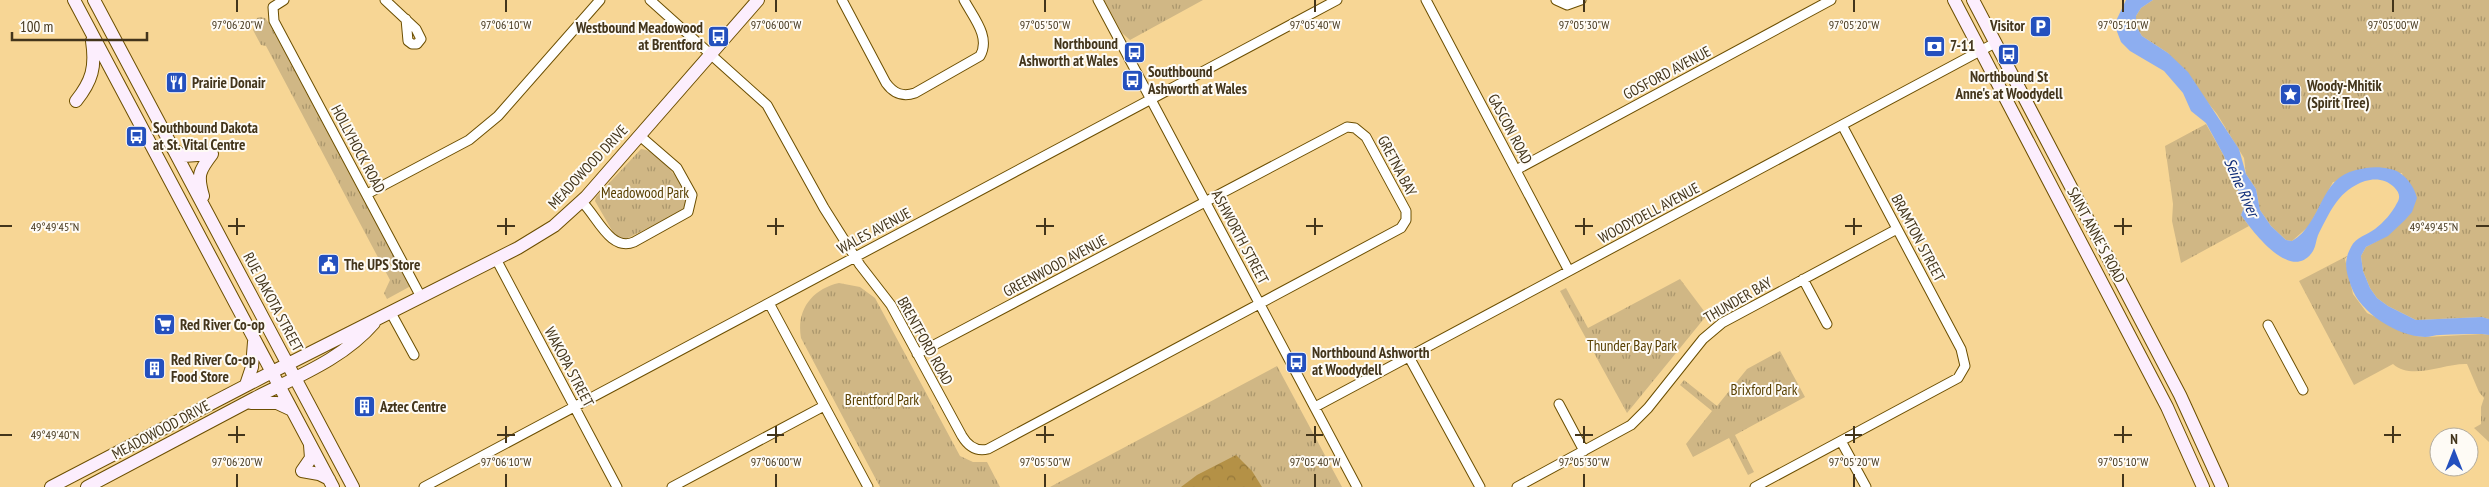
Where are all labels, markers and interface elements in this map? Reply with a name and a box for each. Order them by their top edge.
scale bar [12,10,148,42]
parking icon: Visitor [2029,14,2053,38]
place label: Visitor [1989,16,2026,35]
text: 100 m [20,17,53,36]
text: 97°06'20"W [212,17,262,32]
text: 97°06'10"W [481,17,531,32]
text: 97°06'00"W [751,17,801,32]
text: 97°05'50"W [1020,17,1070,32]
text: 97°05'40"W [1290,17,1340,32]
text: 97°05'30"W [1559,17,1609,32]
text: 97°05'20"W [1829,17,1879,32]
text: 97°05'10"W [2098,17,2148,32]
text: 97°05'00"W [2368,17,2418,32]
place label: Westbound Meadowood at Brentford [575,18,703,54]
bus stop icon: Westbound Meadowood at Brentford [707,25,731,49]
place label: Northbound Ashworth at Wales [1018,34,1118,70]
bank icon: 7-11 [1922,34,1946,58]
place label: 7-11 [1950,36,1975,55]
bus stop icon: Northbound Ashworth at Wales [1122,41,1146,65]
street label: GOSFORD AVENUE [1620,42,1714,104]
bus stop icon: Northbound St Anne's at Woodydell [1997,42,2021,66]
place label: Southbound Ashworth at Wales [1147,62,1247,98]
place label: Northbound St Anne's at Woodydell [1954,67,2063,103]
bus stop icon: Southbound Ashworth at Wales [1120,69,1144,93]
restaurant icon: Prairie Donair [164,71,188,95]
place label: Prairie Donair [192,73,266,92]
place label: Woody-Mhitik (Spirit Tree) [2306,76,2382,112]
place icon: Woody-Mhitik (Spirit Tree) [2279,83,2303,107]
street label: GASCON ROAD [1484,90,1537,167]
street label: HOLLYHOCK ROAD [327,101,390,196]
place label: Southbound Dakota at St. Vital Centre [153,118,258,154]
street label: MEADOWOOD DRIVE [544,121,631,213]
bus stop icon: Southbound Dakota at St. Vital Centre [125,125,149,149]
street label: GRETNA BAY [1374,132,1421,199]
water label: Seine River [2220,154,2265,222]
street label: WOODYDELL AVENUE [1595,178,1703,247]
park label: Meadowood Park [601,183,689,202]
street label: SAINT ANNE'S ROAD [2063,184,2130,286]
street label: ASHWORTH STREET [1208,186,1273,287]
street label: BRAMTON STREET [1887,191,1950,285]
street label: WALES AVENUE [834,203,914,258]
text: 49°49'45"N [31,219,79,234]
text: 49°49'45"N [2410,219,2458,234]
street label: GREENWOOD AVENUE [1000,230,1110,301]
street label: RUE DAKOTA STREET [239,249,308,355]
public building icon: The UPS Store [316,253,340,277]
place label: The UPS Store [344,255,420,274]
street label: THUNDER BAY [1700,272,1775,327]
street label: BRENTFORD ROAD [893,293,958,388]
supermarket icon: Red River Co-op [152,313,176,337]
place label: Red River Co-op [180,315,265,334]
street label: WAKOPA STREET [540,324,599,410]
park label: Thunder Bay Park [1587,336,1677,355]
place label: Northbound Ashworth at Woodydell [1312,343,1430,379]
place label: Red River Co-op Food Store [171,350,256,386]
bus stop icon: Northbound Ashworth at Woodydell [1284,350,1308,374]
building icon: Red River Co-op Food Store [143,357,167,381]
park label: Brixford Park [1731,380,1798,399]
park label: Brentford Park [845,390,919,409]
building icon: Aztec Centre [352,395,376,419]
street label: MEADOWOOD DRIVE [109,396,213,463]
place label: Aztec Centre [379,397,446,416]
text: 49°49'40"N [31,427,79,442]
north arrow [2429,427,2479,477]
text: N [2450,430,2458,448]
text: 97°06'20"W [212,454,262,469]
text: 97°06'10"W [481,454,531,469]
text: 97°06'00"W [751,454,801,469]
text: 97°05'50"W [1020,454,1070,469]
text: 97°05'40"W [1290,454,1340,469]
text: 97°05'30"W [1559,454,1609,469]
text: 97°05'20"W [1829,454,1879,469]
text: 97°05'10"W [2098,454,2148,469]

